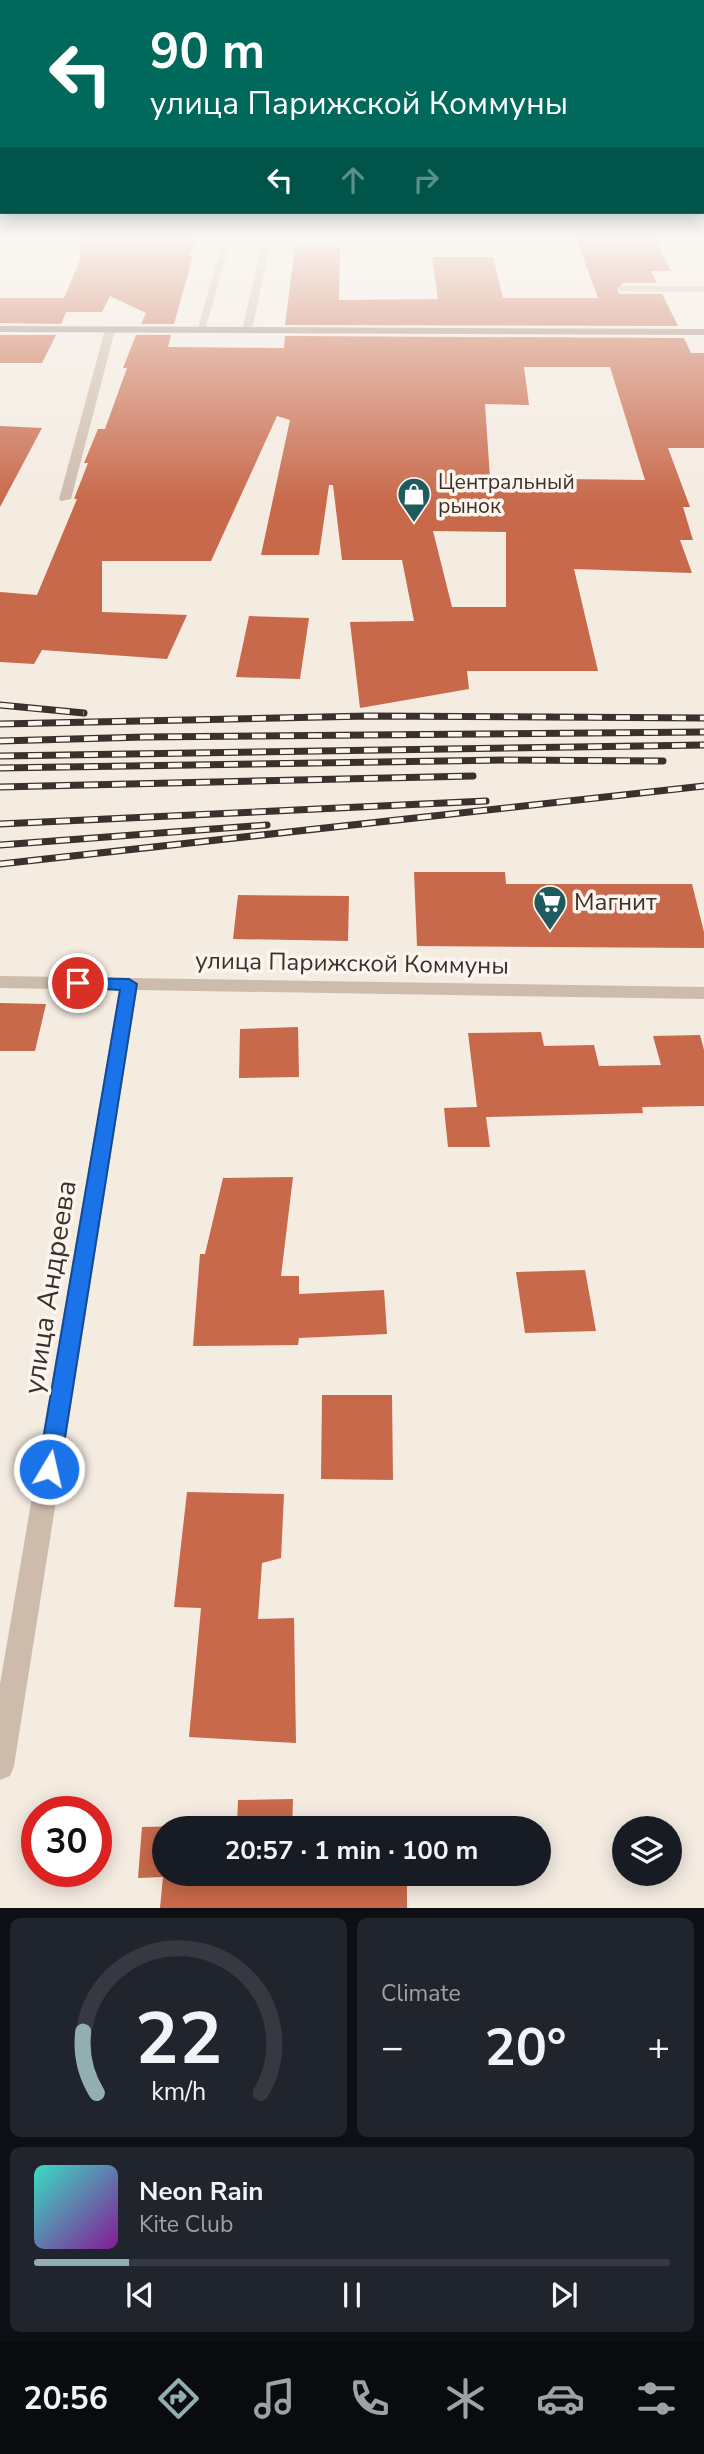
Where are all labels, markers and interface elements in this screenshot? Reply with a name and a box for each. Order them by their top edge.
text: 90 m [150,18,265,85]
icon: left [35,28,126,119]
text: улица Парижской Коммуны [150,82,568,125]
icon: left [261,161,299,199]
icon: ahead [334,161,372,199]
icon: right [407,161,445,199]
place label: Центральный рынок [438,468,575,520]
shop icon: Центральный рынок [395,475,433,524]
supermarket icon: Магнит [531,883,569,932]
place label: Магнит [574,886,657,918]
street label: улица Парижской Коммуны [195,944,509,982]
pin [48,953,108,1013]
icon: arrive [59,964,97,1002]
street label: улица Андреева [14,1177,86,1397]
position arrow [12,1432,86,1506]
speed limit sign: 30 [21,1796,112,1887]
map controls [612,1816,682,1886]
button: layers [612,1816,682,1886]
text: 20:57 · 1 min · 100 m [225,1833,478,1868]
text: Climate [381,1978,461,2009]
text: 22 [135,1990,222,2090]
text: 20° [484,2012,567,2083]
text: − [381,2022,404,2073]
text: + [647,2022,670,2073]
text: km/h [151,2075,206,2109]
text: Neon Rain [139,2174,264,2209]
text: Kite Club [139,2209,233,2240]
icon: previous [121,2276,159,2314]
icon: pause [333,2276,371,2314]
icon: next [545,2276,583,2314]
icon: directions [154,2374,203,2423]
icon: music [250,2374,299,2423]
icon: phone [345,2374,394,2423]
icon: climate [441,2374,490,2423]
icon: car [536,2374,585,2423]
icon: filters [632,2374,681,2423]
text: 20:56 [23,2377,108,2420]

